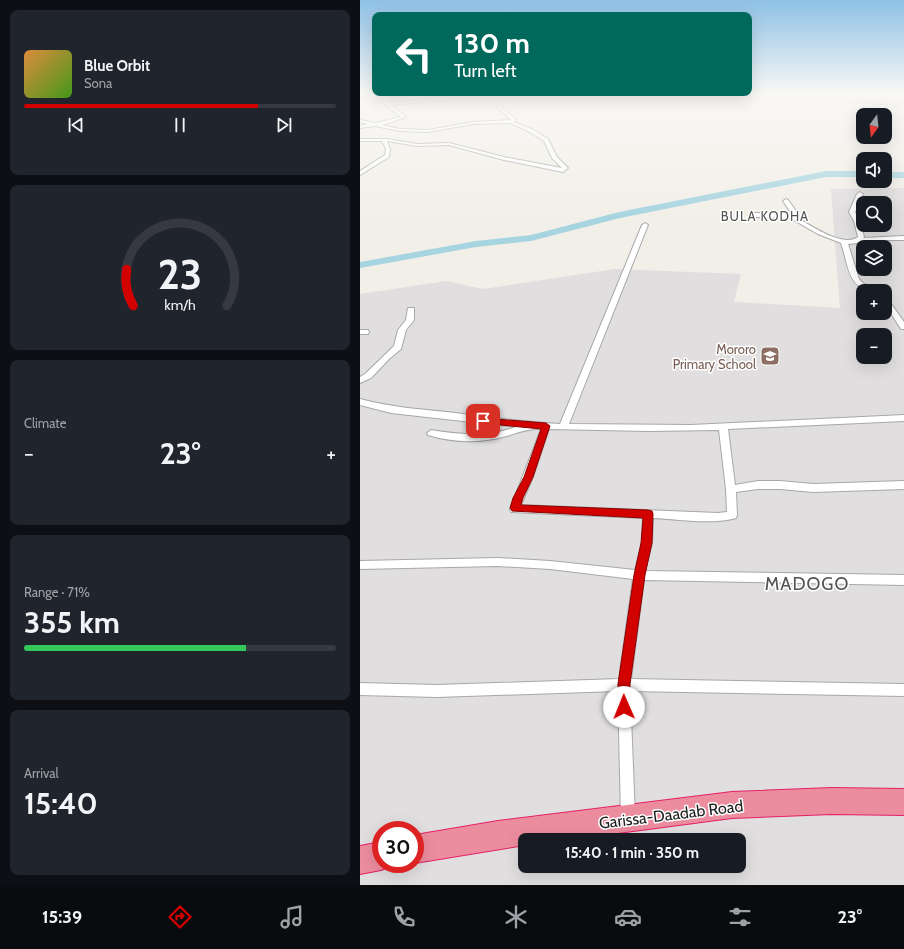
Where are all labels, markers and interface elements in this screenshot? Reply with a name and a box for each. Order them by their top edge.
text: 130 m [454,26,530,60]
icon: left [388,28,440,80]
text: Blue Orbit [84,57,150,75]
text: Turn left [454,60,517,82]
text: Sona [84,75,112,91]
north arrow [856,108,892,144]
map controls [856,108,892,364]
icon: previous [65,114,87,136]
icon: pause [169,114,191,136]
icon: next [273,114,295,136]
button: sound [856,152,892,188]
button: search [856,196,892,232]
district label: BULA KODHA [721,208,809,224]
button: layers [856,240,892,276]
text: 23 [158,248,202,298]
button: + [856,284,892,320]
text: km/h [164,295,196,313]
button: − [856,328,892,364]
place label: Mororo Primary School [673,341,756,372]
school or university icon: Mororo Primary School [759,345,781,367]
pin [466,404,500,438]
icon: arrive [472,410,494,432]
text: Climate [24,415,66,431]
text: 23° [160,435,200,472]
text: − [24,440,34,467]
text: + [326,440,336,467]
district label: MADOGO [765,573,849,595]
text: Range · 71% [24,584,90,600]
text: 355 km [24,604,120,641]
position arrow [603,686,645,728]
text: Arrival [24,765,59,781]
text: 15:40 [24,785,98,822]
street label: Garissa-Daadab Road [598,796,744,833]
speed limit sign: 30 [372,821,424,873]
text: 15:40 · 1 min · 350 m [565,844,699,862]
icon: directions [166,903,194,931]
icon: music [278,903,306,931]
icon: phone [390,903,418,931]
icon: climate [502,903,530,931]
icon: car [614,903,642,931]
icon: filters [726,903,754,931]
text: 15:39 [42,906,82,928]
text: 23° [838,906,862,928]

